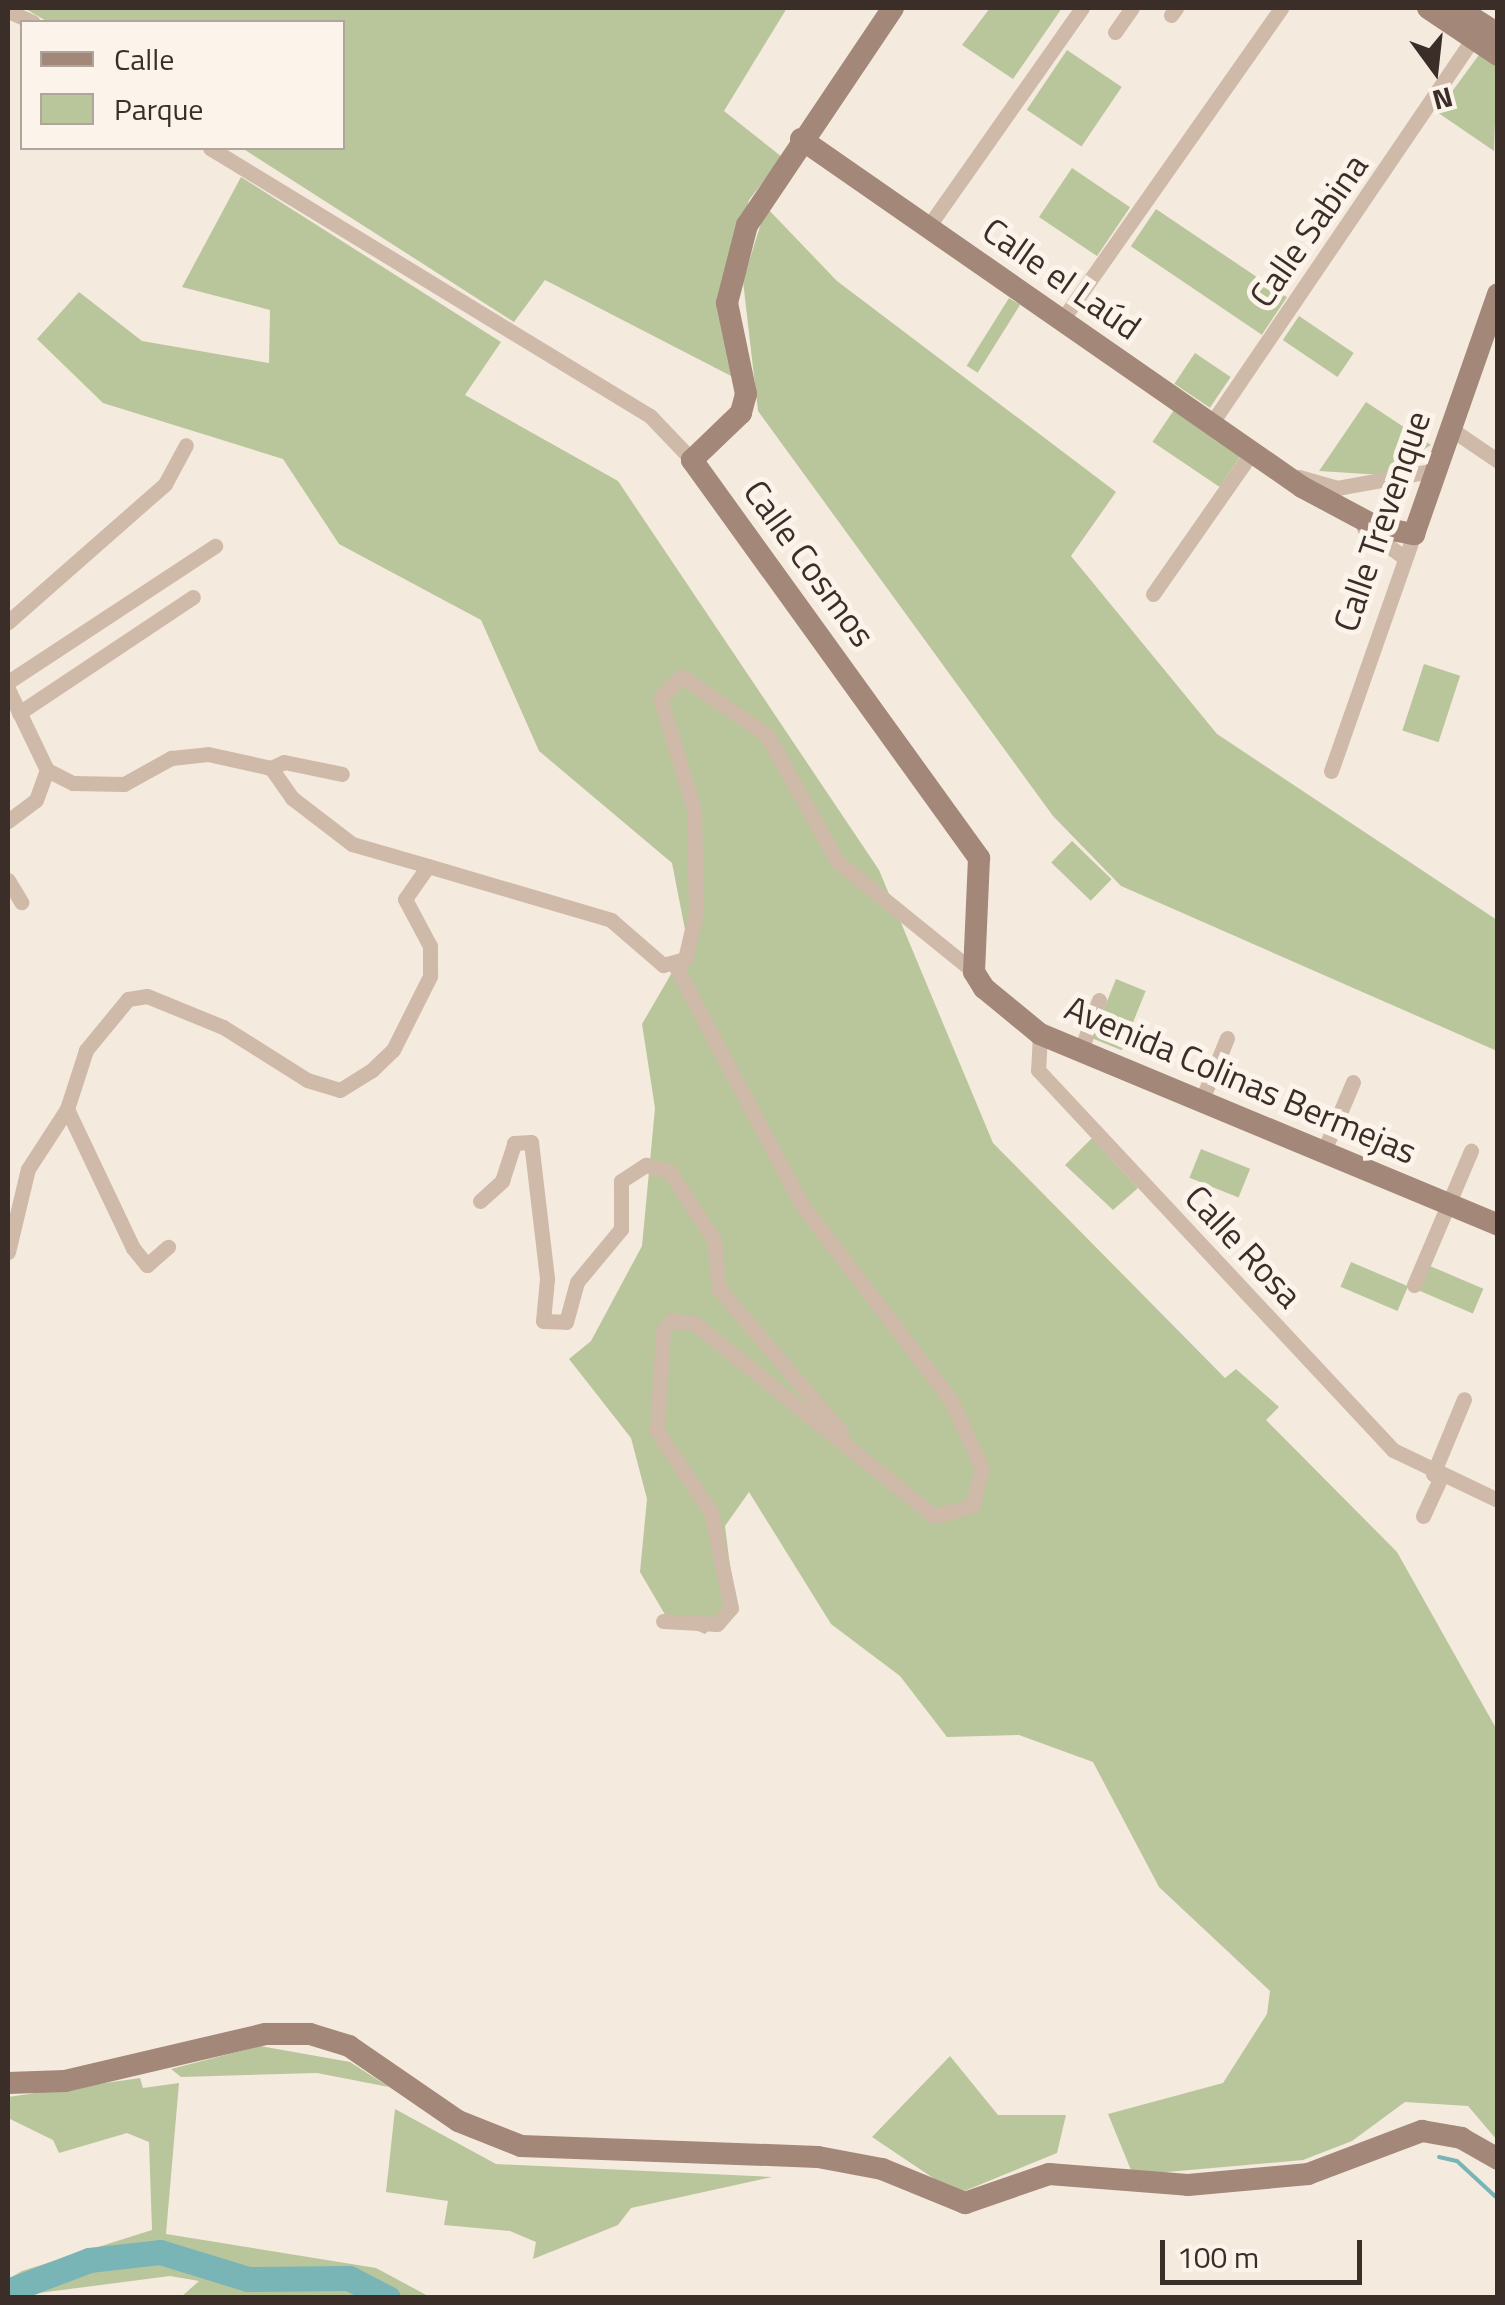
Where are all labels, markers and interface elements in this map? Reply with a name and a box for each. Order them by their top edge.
legend [20,20,345,150]
north arrow [1385,20,1485,120]
text: Calle [114,36,174,82]
text: N [1428,76,1458,123]
text: Parque [114,86,204,132]
street label: Calle Sabina [1240,145,1376,315]
street label: Calle el Laúd [975,208,1149,348]
street label: Calle Trevenque [1324,405,1438,637]
street label: Calle Cosmos [736,472,884,654]
street label: Avenida Colinas Bermejas [1059,986,1423,1172]
street label: Calle Rosa [1177,1176,1311,1316]
scale bar [1165,2220,1368,2282]
text: 100 m [1177,2234,1259,2280]

